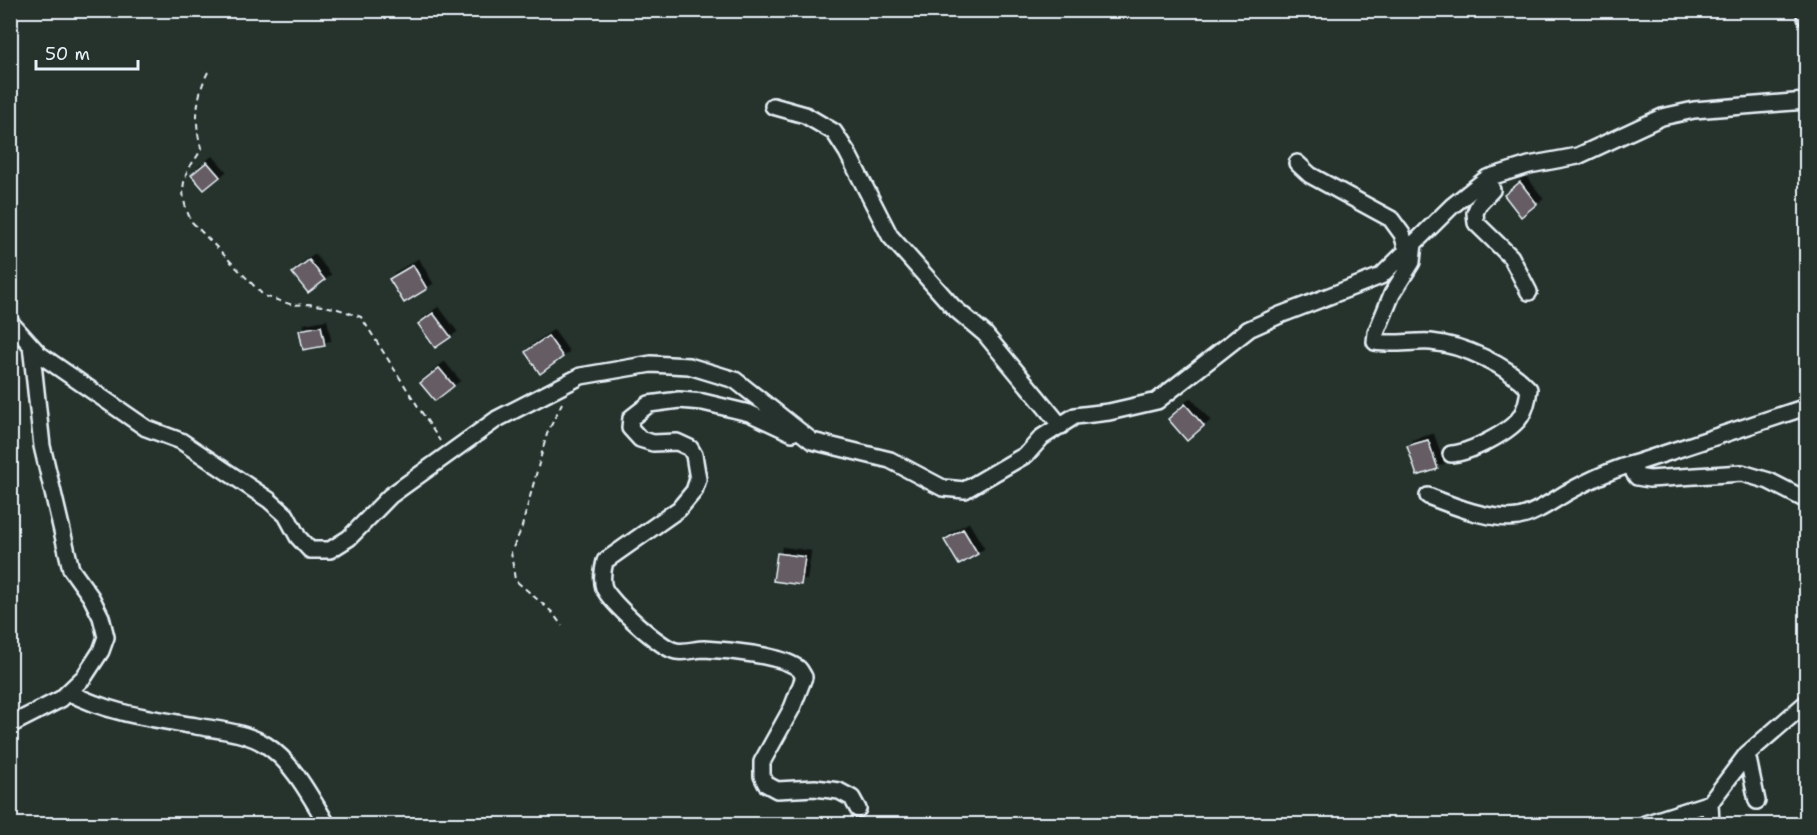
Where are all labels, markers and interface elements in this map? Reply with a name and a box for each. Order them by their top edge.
scale bar [36,33,138,71]
text: 50 m [45,42,90,66]

